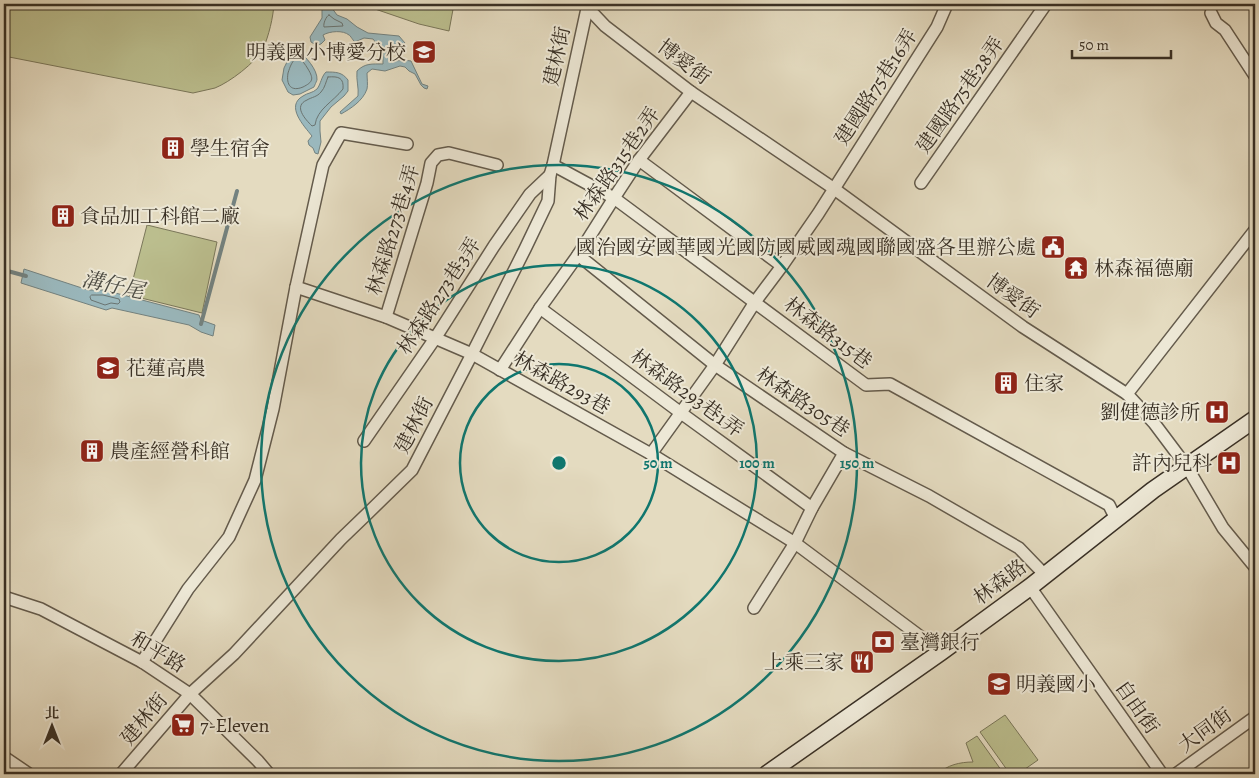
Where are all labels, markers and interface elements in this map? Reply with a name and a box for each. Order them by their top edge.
street label: 建林街 [538,24,576,88]
street label: 建國路75巷16弄 [828,24,924,150]
scale bar [1072,28,1170,60]
street label: 建國路75巷28弄 [910,31,1010,159]
street label: 博愛街 [652,33,716,91]
text: 50 m [1079,35,1109,55]
place label: 明義國小博愛分校 [246,39,406,66]
school or university icon: 明義國小博愛分校 [411,39,437,65]
street label: 林森路315巷2弄 [568,102,666,226]
building icon: 學生宿舍 [160,135,186,161]
place label: 學生宿舍 [190,135,270,162]
street label: 林森路273巷4弄 [360,161,426,299]
building icon: 食品加工科館二廠 [50,203,76,229]
place label: 食品加工科館二廠 [80,203,240,230]
street label: 林森路273巷3弄 [391,232,487,360]
place label: 國治國安國華國光國防國威國魂國聯國盛各里辦公處 [576,234,1036,261]
public building icon: 國治國安國華國光國防國威國魂國聯國盛各里辦公處 [1040,234,1066,260]
temple icon: 林森福德廟 [1063,255,1089,281]
place label: 林森福德廟 [1094,255,1194,282]
water label: 溝仔尾 [79,265,150,306]
street label: 博愛街 [981,267,1045,325]
street label: 林森路315巷 [778,291,878,375]
street label: 林森路293巷1弄 [625,343,749,443]
street label: 林森路293巷 [509,345,615,421]
school or university icon: 花蓮高農 [95,355,121,381]
place label: 花蓮高農 [126,355,206,382]
street label: 林森路305巷 [751,361,855,443]
building icon: 住家 [993,370,1019,396]
place label: 住家 [1024,370,1064,397]
street label: 建林街 [388,392,440,458]
place label: 劉健德診所 [1100,399,1200,426]
hospital icon: 劉健德診所 [1204,399,1230,425]
building icon: 農產經營科館 [79,438,105,464]
place label: 農產經營科館 [110,438,230,465]
place label: 許內兒科 [1132,450,1212,477]
hospital icon: 許內兒科 [1216,450,1242,476]
text: 50 m [643,453,673,473]
text: 100 m [739,453,775,473]
text: 150 m [840,453,875,473]
centre of rings [550,454,568,472]
street label: 林森路 [968,553,1032,611]
street label: 和平路 [125,625,191,679]
bank icon: 臺灣銀行 [870,629,896,655]
place label: 臺灣銀行 [900,629,980,656]
place label: 上乘三家 [764,649,844,676]
restaurant icon: 上乘三家 [849,649,875,675]
school or university icon: 明義國小 [986,671,1012,697]
place label: 明義國小 [1016,671,1096,698]
street label: 自由街 [1109,675,1165,739]
street label: 建林街 [114,687,174,751]
north arrow [28,700,78,750]
street label: 大同街 [1173,701,1237,759]
text: 北 [45,704,59,723]
supermarket icon: 7-Eleven [170,712,196,738]
place label: 7-Eleven [200,712,270,739]

